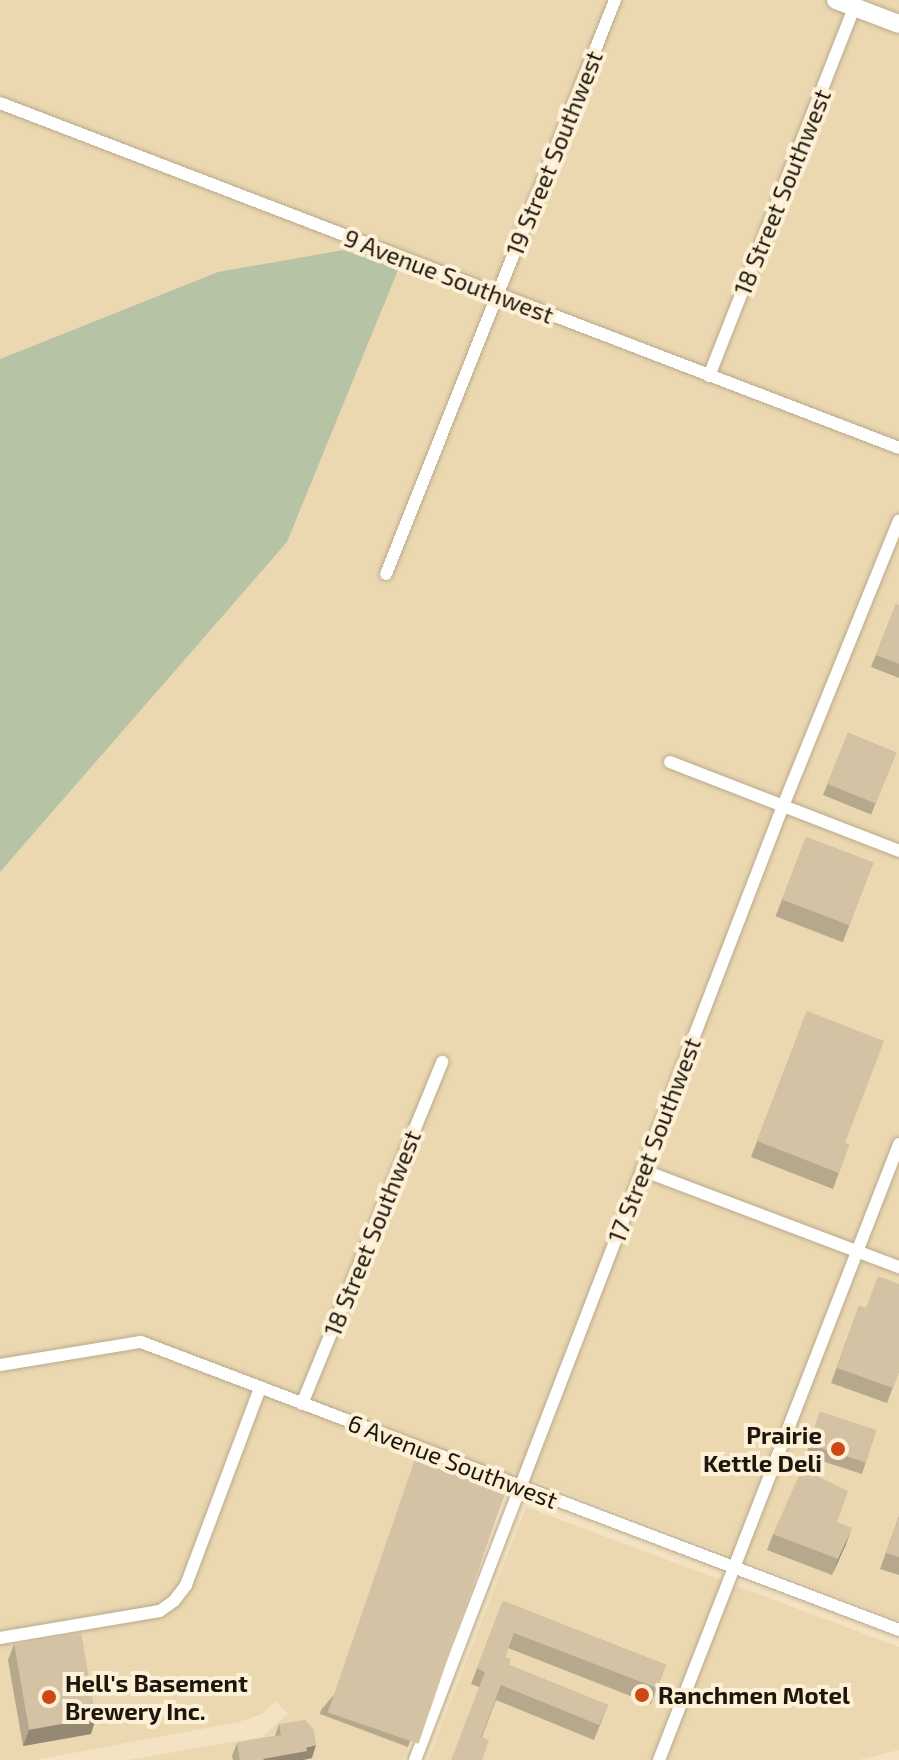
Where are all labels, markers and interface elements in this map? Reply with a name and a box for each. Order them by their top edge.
street label: 19 Street Southwest [500,46,608,260]
street label: 18 Street Southwest [728,85,836,299]
street label: 9 Avenue Southwest [340,223,558,329]
street label: 17 Street Southwest [602,1034,706,1246]
street label: 18 Street Southwest [318,1126,426,1340]
street label: 6 Avenue Southwest [344,1408,562,1514]
place label: Prairie Kettle Deli [703,1421,822,1477]
marker: Prairie Kettle Deli [829,1440,847,1458]
place label: Hell's Basement Brewery Inc. [65,1669,248,1725]
place label: Ranchmen Motel [658,1681,850,1709]
marker: Ranchmen Motel [633,1686,651,1704]
marker: Hell's Basement Brewery Inc. [40,1688,58,1706]

